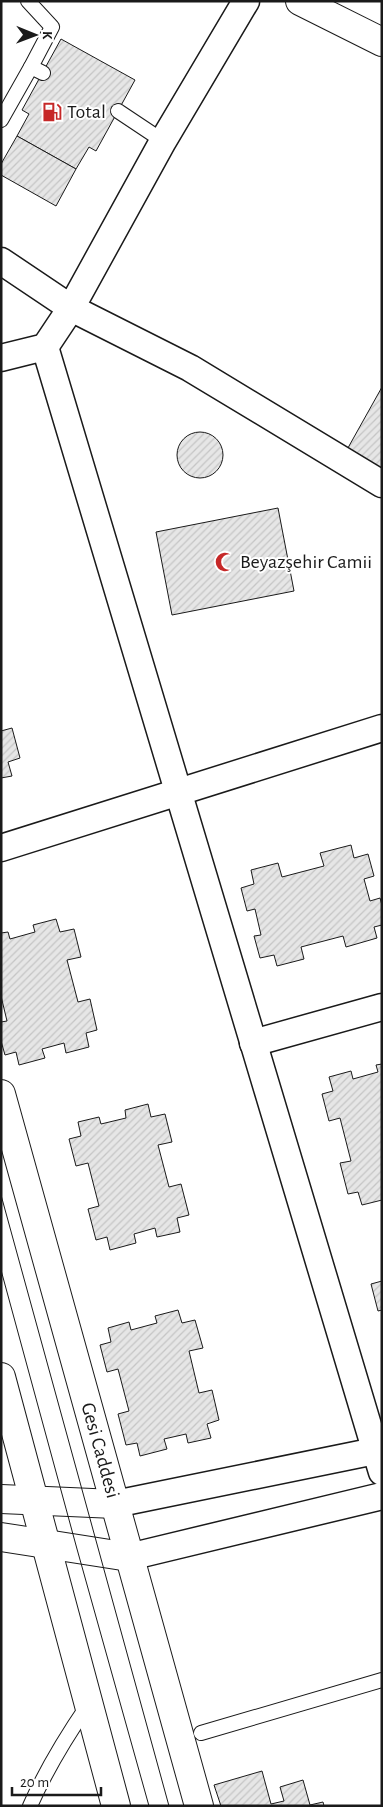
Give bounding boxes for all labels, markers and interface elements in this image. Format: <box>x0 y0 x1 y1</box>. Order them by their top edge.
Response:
north arrow <box>10 10 60 60</box>
text: K <box>40 31 54 40</box>
fuel station icon: Total <box>41 101 63 123</box>
place label: Total <box>67 102 106 122</box>
mosque icon: Beyazşehir Camii <box>214 551 236 573</box>
place label: Beyazşehir Camii <box>240 552 372 572</box>
street label: Gesi Caddesi <box>77 1400 123 1500</box>
scale bar <box>12 1764 101 1796</box>
text: 20 m <box>20 1775 49 1790</box>

